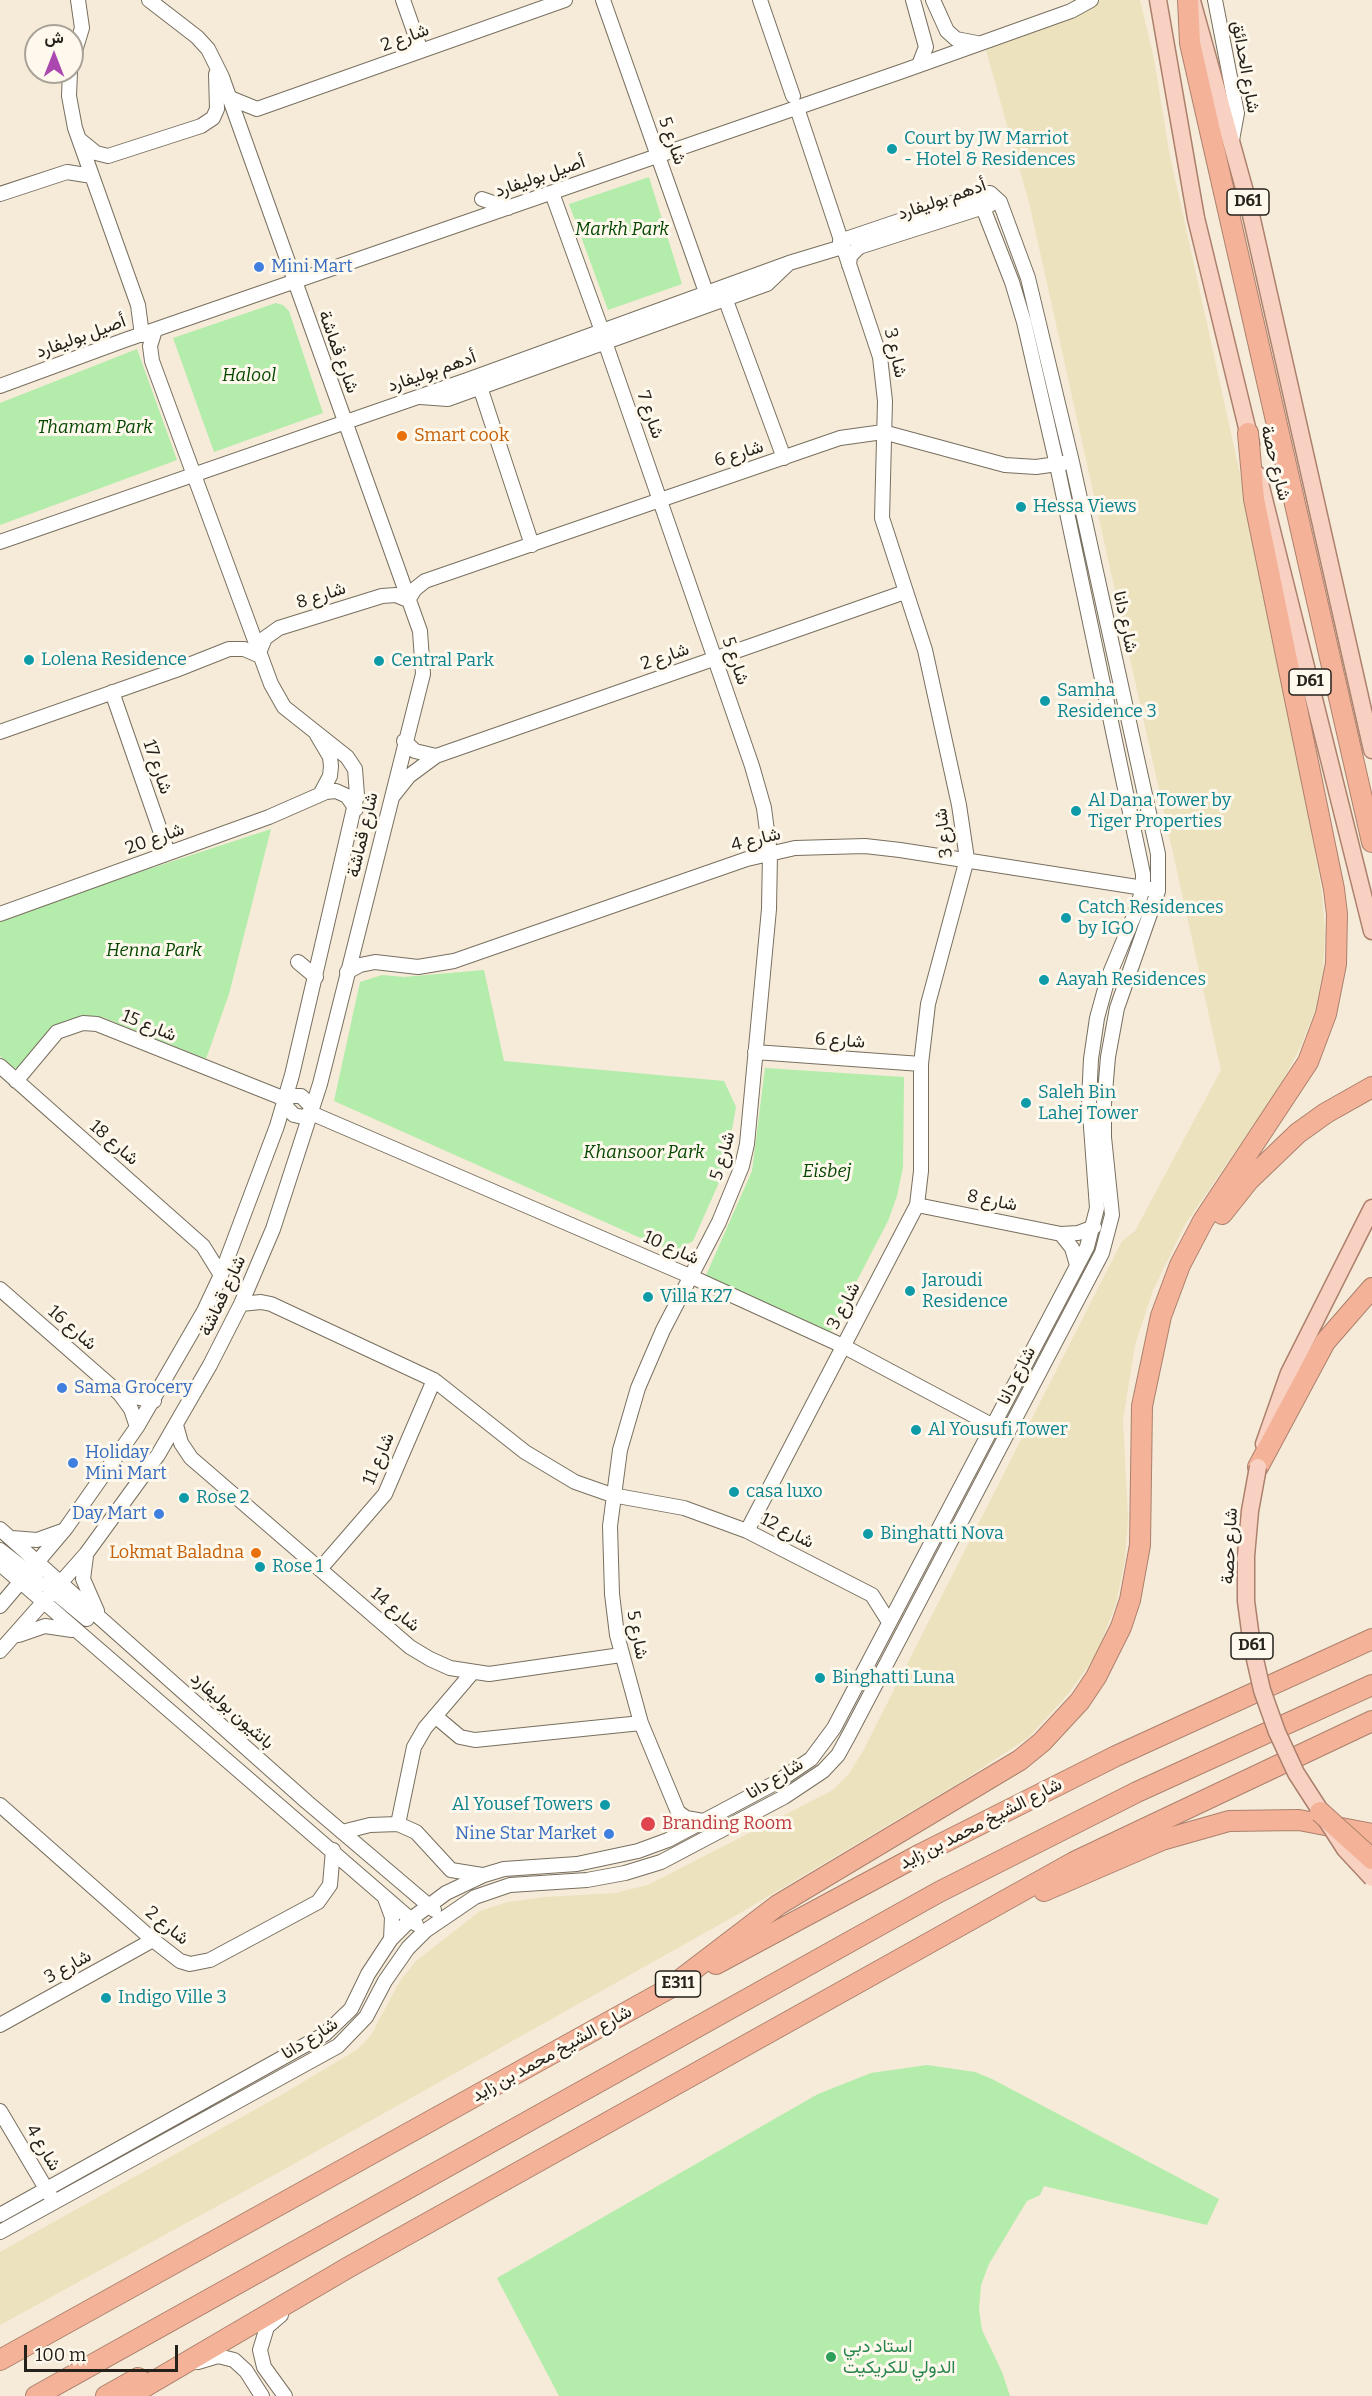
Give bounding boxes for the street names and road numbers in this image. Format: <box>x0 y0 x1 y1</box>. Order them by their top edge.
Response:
street label: شارع 2 <box>378 19 432 57</box>
street label: شارع الحدائق <box>1226 19 1264 115</box>
street label: شارع 5 <box>653 114 691 168</box>
street label: أصيل بوليفارد <box>492 151 588 203</box>
street label: أدهم بوليفارد <box>895 175 989 225</box>
road number: D61 <box>1227 189 1269 215</box>
street label: شارع قماشة <box>313 308 363 396</box>
street label: أصيل بوليفارد <box>33 311 129 363</box>
street label: شارع 3 <box>879 326 911 380</box>
street label: أدهم بوليفارد <box>385 347 479 397</box>
street label: شارع 7 <box>632 388 668 442</box>
street label: شارع حصة <box>1255 423 1295 503</box>
street label: شارع 6 <box>712 436 766 472</box>
street label: شارع 8 <box>294 578 348 614</box>
street label: شارع دانا <box>1108 589 1142 655</box>
street label: شارع 5 <box>717 634 753 688</box>
street label: شارع 2 <box>638 639 692 675</box>
road number: D61 <box>1289 669 1331 695</box>
street label: شارع 17 <box>138 737 176 797</box>
street label: شارع قماشة <box>343 790 383 880</box>
street label: شارع 3 <box>930 807 958 859</box>
street label: شارع 20 <box>123 818 187 860</box>
street label: شارع 4 <box>729 823 783 857</box>
street label: شارع 15 <box>119 1005 179 1047</box>
street label: شارع 6 <box>814 1028 866 1054</box>
street label: شارع 18 <box>85 1116 143 1170</box>
street label: شارع 5 <box>706 1129 740 1183</box>
street label: شارع 8 <box>965 1186 1019 1216</box>
street label: شارع 10 <box>640 1226 702 1270</box>
street label: شارع قماشة <box>195 1252 251 1340</box>
street label: شارع 3 <box>823 1279 865 1333</box>
street label: شارع 16 <box>43 1301 101 1355</box>
street label: شارع دانا <box>993 1343 1041 1409</box>
street label: شارع 11 <box>358 1430 400 1488</box>
street label: شارع حصة <box>1217 1507 1243 1585</box>
street label: شارع 12 <box>757 1508 817 1554</box>
street label: شارع 14 <box>366 1583 424 1637</box>
street label: شارع 5 <box>622 1609 652 1661</box>
road number: D61 <box>1231 1633 1273 1659</box>
street label: بانثيون بوليفارد <box>186 1668 278 1754</box>
street label: شارع دانا <box>743 1754 807 1804</box>
street label: شارع الشيخ محمد بن زايد <box>896 1774 1066 1874</box>
street label: شارع 2 <box>141 1902 193 1950</box>
street label: شارع 3 <box>41 1945 95 1989</box>
road number: E311 <box>656 1971 700 1997</box>
street label: شارع الشيخ محمد بن زايد <box>468 2001 636 2107</box>
street label: شارع دانا <box>278 2013 342 2065</box>
street label: شارع 4 <box>21 2121 65 2175</box>

